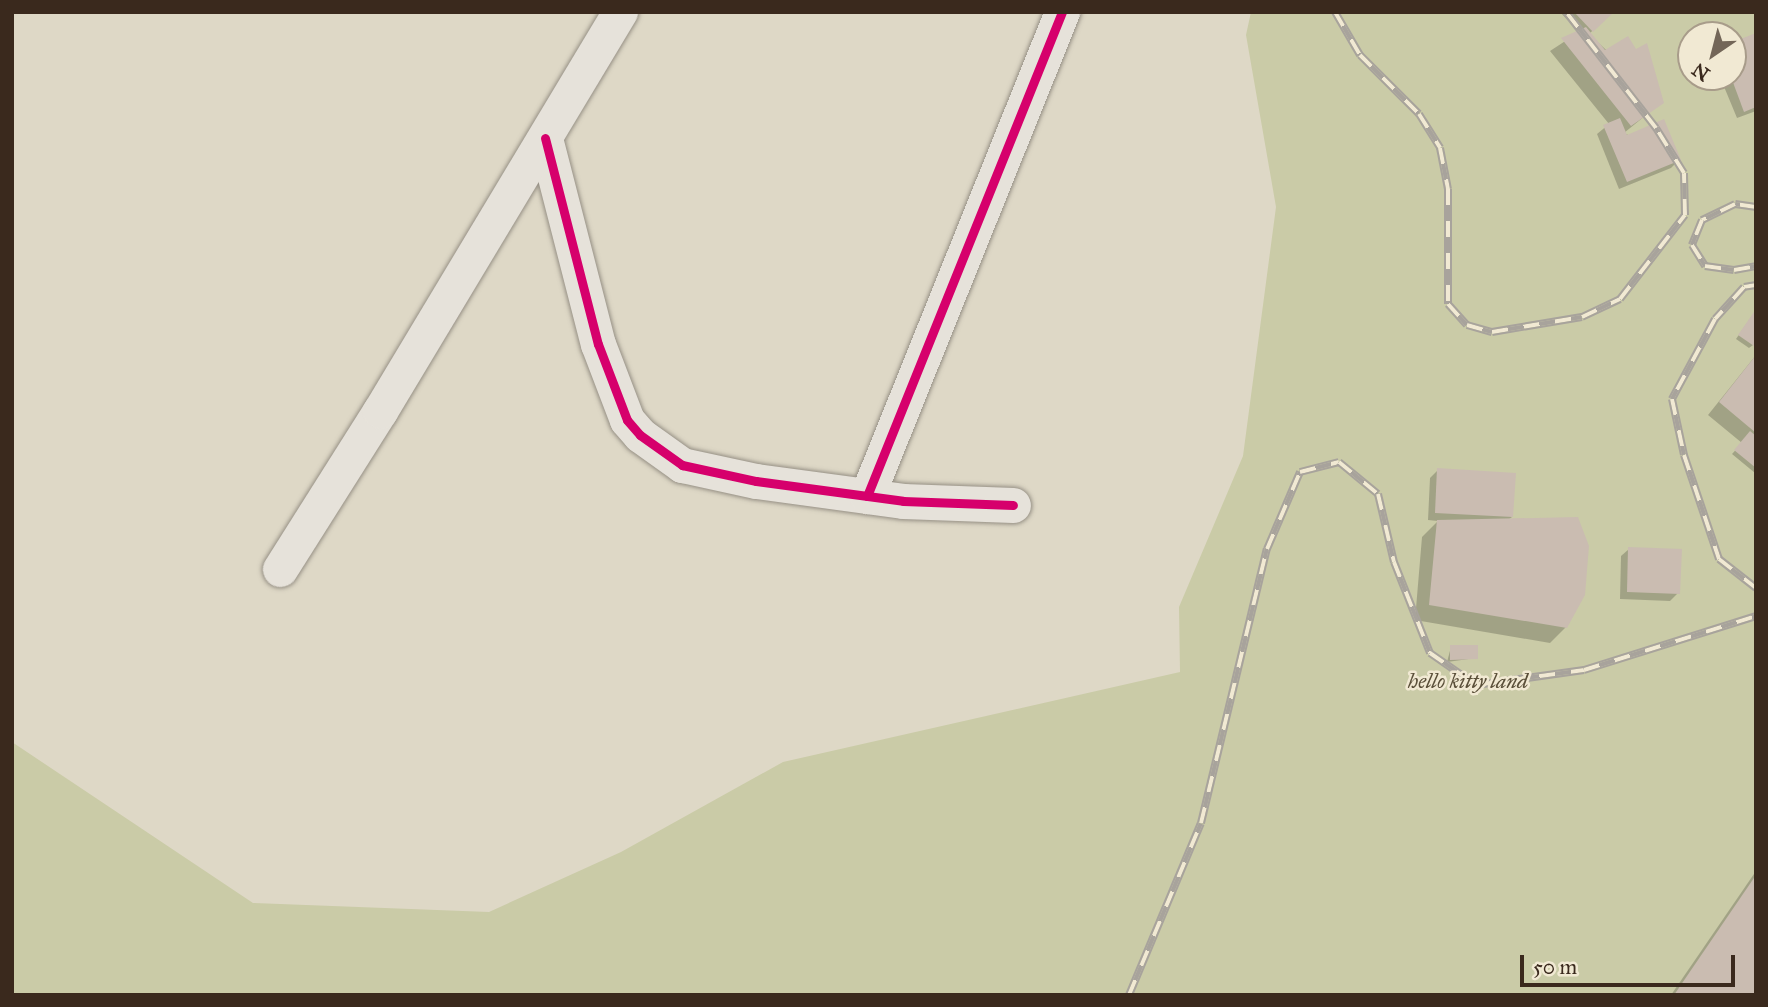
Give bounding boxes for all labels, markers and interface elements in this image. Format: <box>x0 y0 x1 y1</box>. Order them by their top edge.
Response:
north arrow <box>1677 21 1747 91</box>
text: N <box>1688 58 1714 86</box>
park label: hello kitty land <box>1408 668 1528 694</box>
scale bar <box>1523 940 1738 984</box>
text: 50 m <box>1533 954 1577 980</box>

